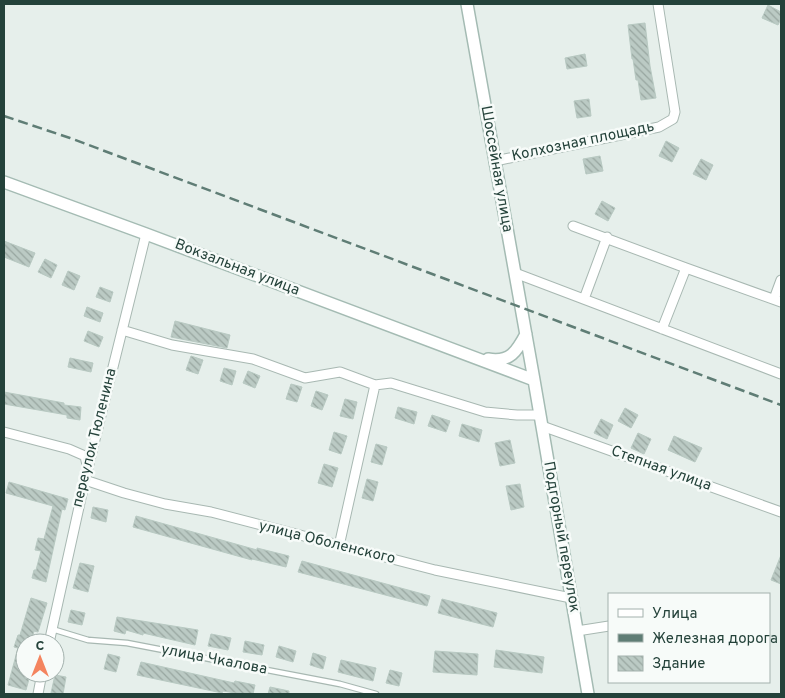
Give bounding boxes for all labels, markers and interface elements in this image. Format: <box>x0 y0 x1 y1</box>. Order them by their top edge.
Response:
street label: Шоссейная улица <box>475 104 517 234</box>
street label: Колхозная площадь <box>510 118 656 166</box>
street label: Вокзальная улица <box>172 235 302 301</box>
street label: переулок Тюленина <box>69 367 121 509</box>
street label: Степная улица <box>608 442 714 496</box>
street label: Подгорный переулок <box>538 460 584 614</box>
street label: улица Оболенского <box>257 517 397 569</box>
legend <box>608 593 770 683</box>
text: Улица <box>652 605 697 624</box>
text: Железная дорога <box>652 630 778 649</box>
north arrow <box>15 633 65 683</box>
text: С <box>36 638 45 655</box>
street label: улица Чкалова <box>159 640 269 680</box>
text: Здание <box>652 655 705 674</box>

